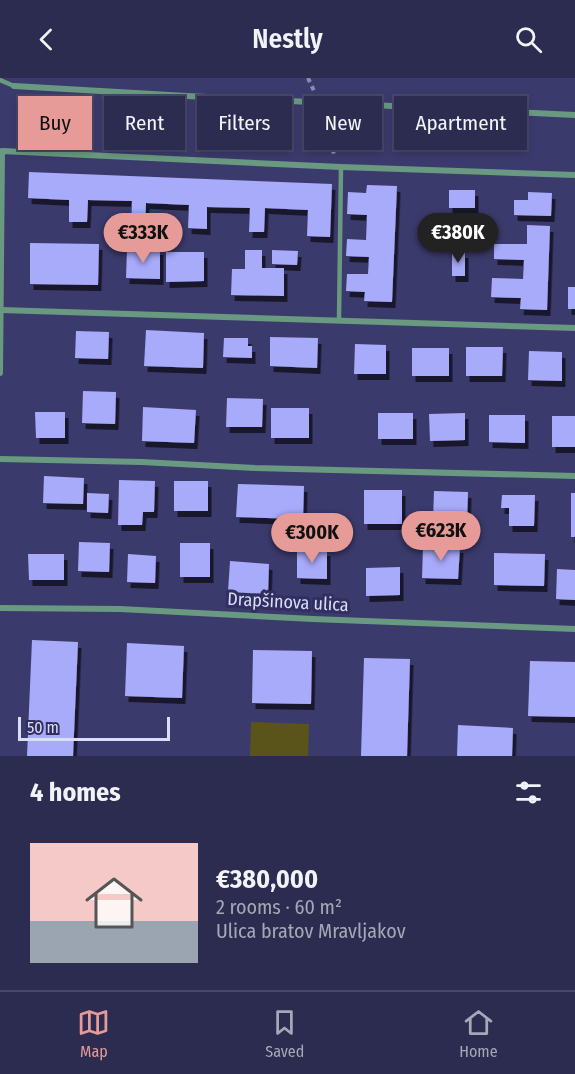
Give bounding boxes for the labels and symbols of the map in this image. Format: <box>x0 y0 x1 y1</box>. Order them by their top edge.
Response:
pin: €333K <box>101 213 185 264</box>
pin: €380K <box>416 213 500 264</box>
pin: €623K <box>399 511 483 562</box>
pin: €300K <box>270 513 354 564</box>
street label: Drapšinova ulica <box>227 588 349 616</box>
scale bar <box>18 714 170 742</box>

